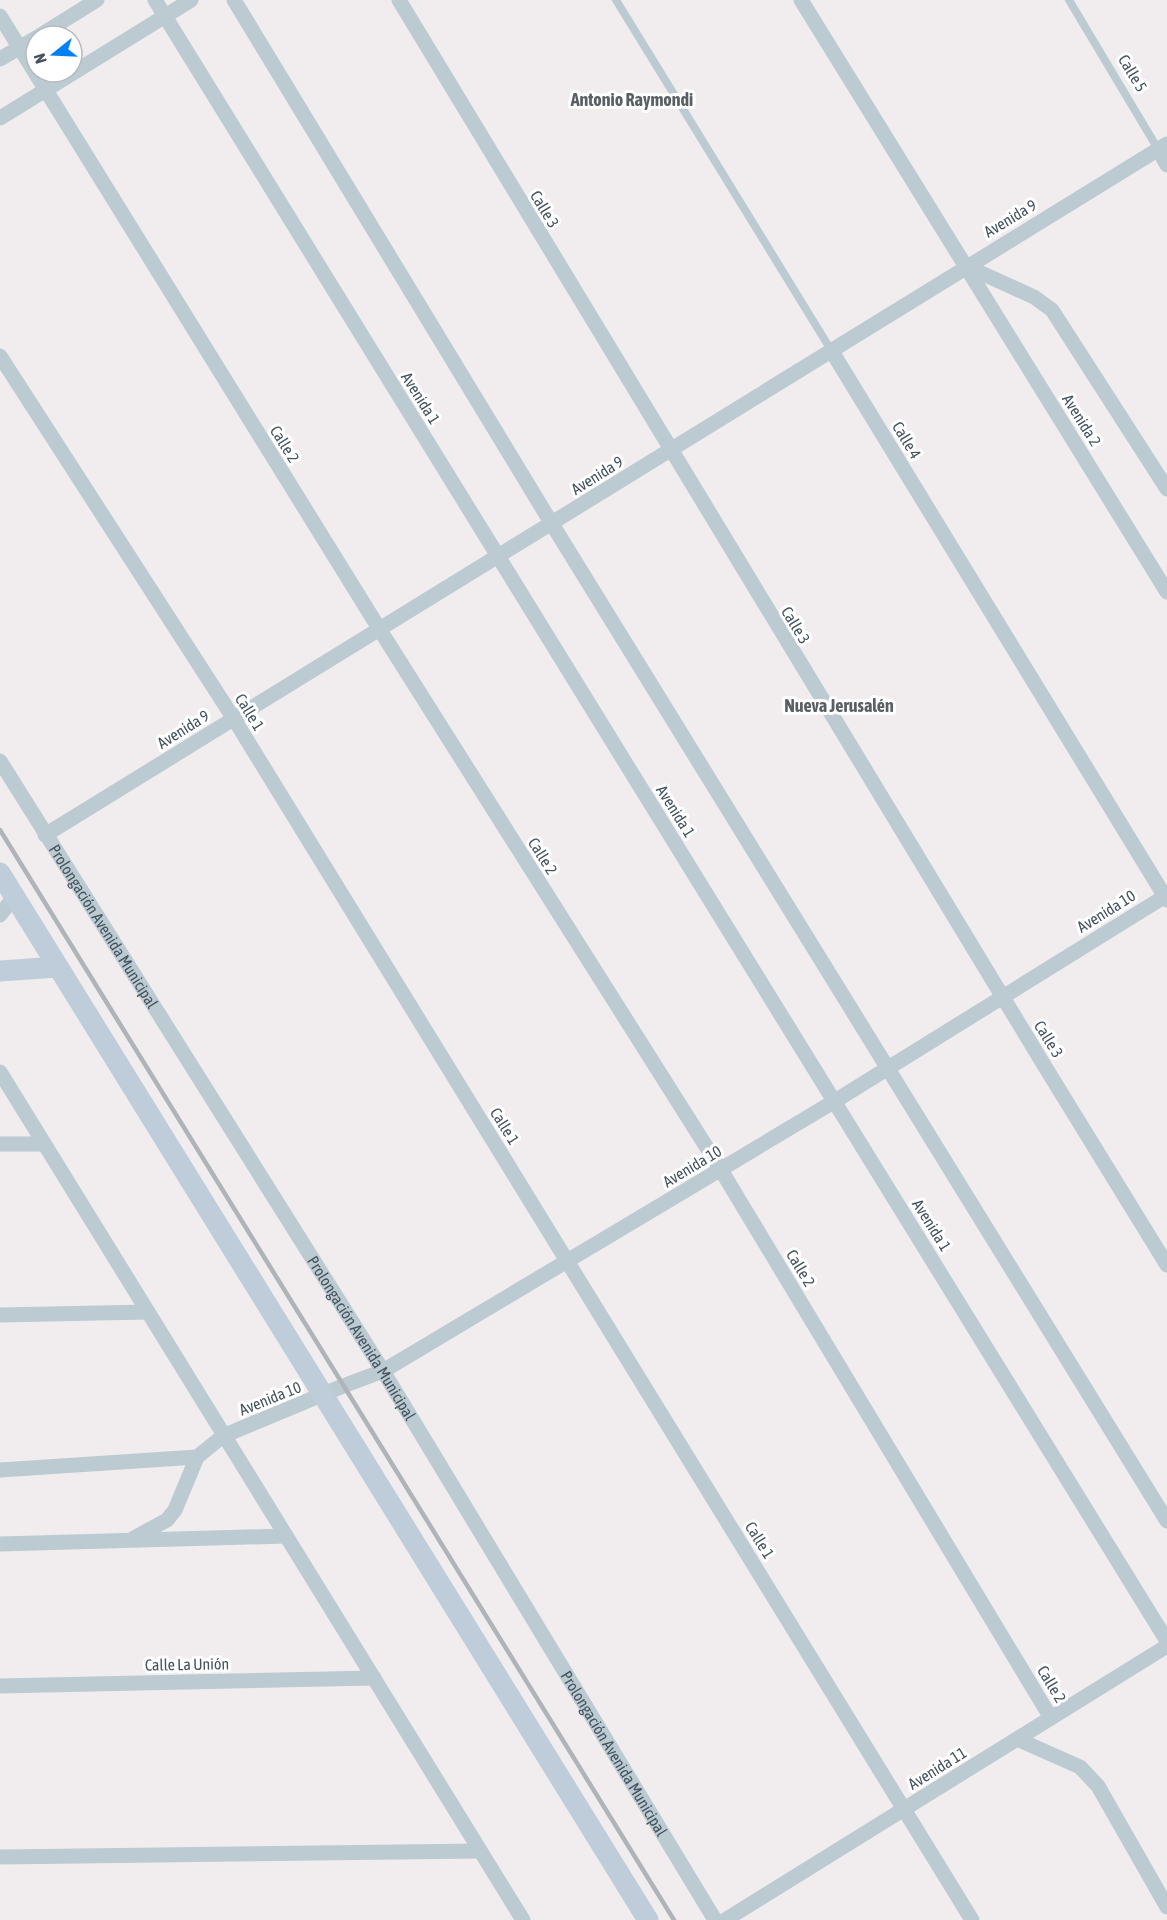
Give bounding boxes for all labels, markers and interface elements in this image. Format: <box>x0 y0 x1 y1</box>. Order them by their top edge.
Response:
north arrow <box>24 24 84 84</box>
text: N <box>30 51 50 66</box>
street label: Calle 5 <box>1115 51 1151 95</box>
district label: Antonio Raymondi <box>570 89 693 110</box>
street label: Calle 3 <box>527 187 563 231</box>
street label: Avenida 9 <box>981 195 1039 241</box>
street label: Avenida 1 <box>398 369 444 427</box>
street label: Avenida 2 <box>1059 391 1105 449</box>
street label: Calle 4 <box>889 418 925 462</box>
street label: Calle 2 <box>267 422 303 466</box>
street label: Avenida 9 <box>568 452 626 498</box>
street label: Calle 3 <box>778 603 814 647</box>
street label: Calle 1 <box>232 690 268 734</box>
district label: Nueva Jerusalén <box>784 695 894 716</box>
street label: Avenida 9 <box>154 706 212 752</box>
street label: Avenida 1 <box>653 782 699 840</box>
street label: Calle 2 <box>525 834 561 878</box>
street label: Prolongación Avenida Municipal <box>46 841 162 1012</box>
street label: Avenida 10 <box>1074 886 1138 936</box>
street label: Calle 3 <box>1031 1017 1067 1061</box>
street label: Calle 1 <box>487 1104 523 1148</box>
street label: Avenida 10 <box>659 1141 725 1191</box>
street label: Avenida 1 <box>909 1196 955 1254</box>
street label: Calle 2 <box>783 1246 819 1290</box>
street label: Prolongación Avenida Municipal <box>304 1253 420 1424</box>
street label: Avenida 10 <box>236 1377 304 1419</box>
street label: Calle 1 <box>742 1518 778 1562</box>
street label: Calle La Unión <box>145 1654 229 1674</box>
street label: Calle 2 <box>1034 1662 1070 1706</box>
street label: Prolongación Avenida Municipal <box>557 1667 671 1840</box>
street label: Avenida 11 <box>905 1743 969 1793</box>

